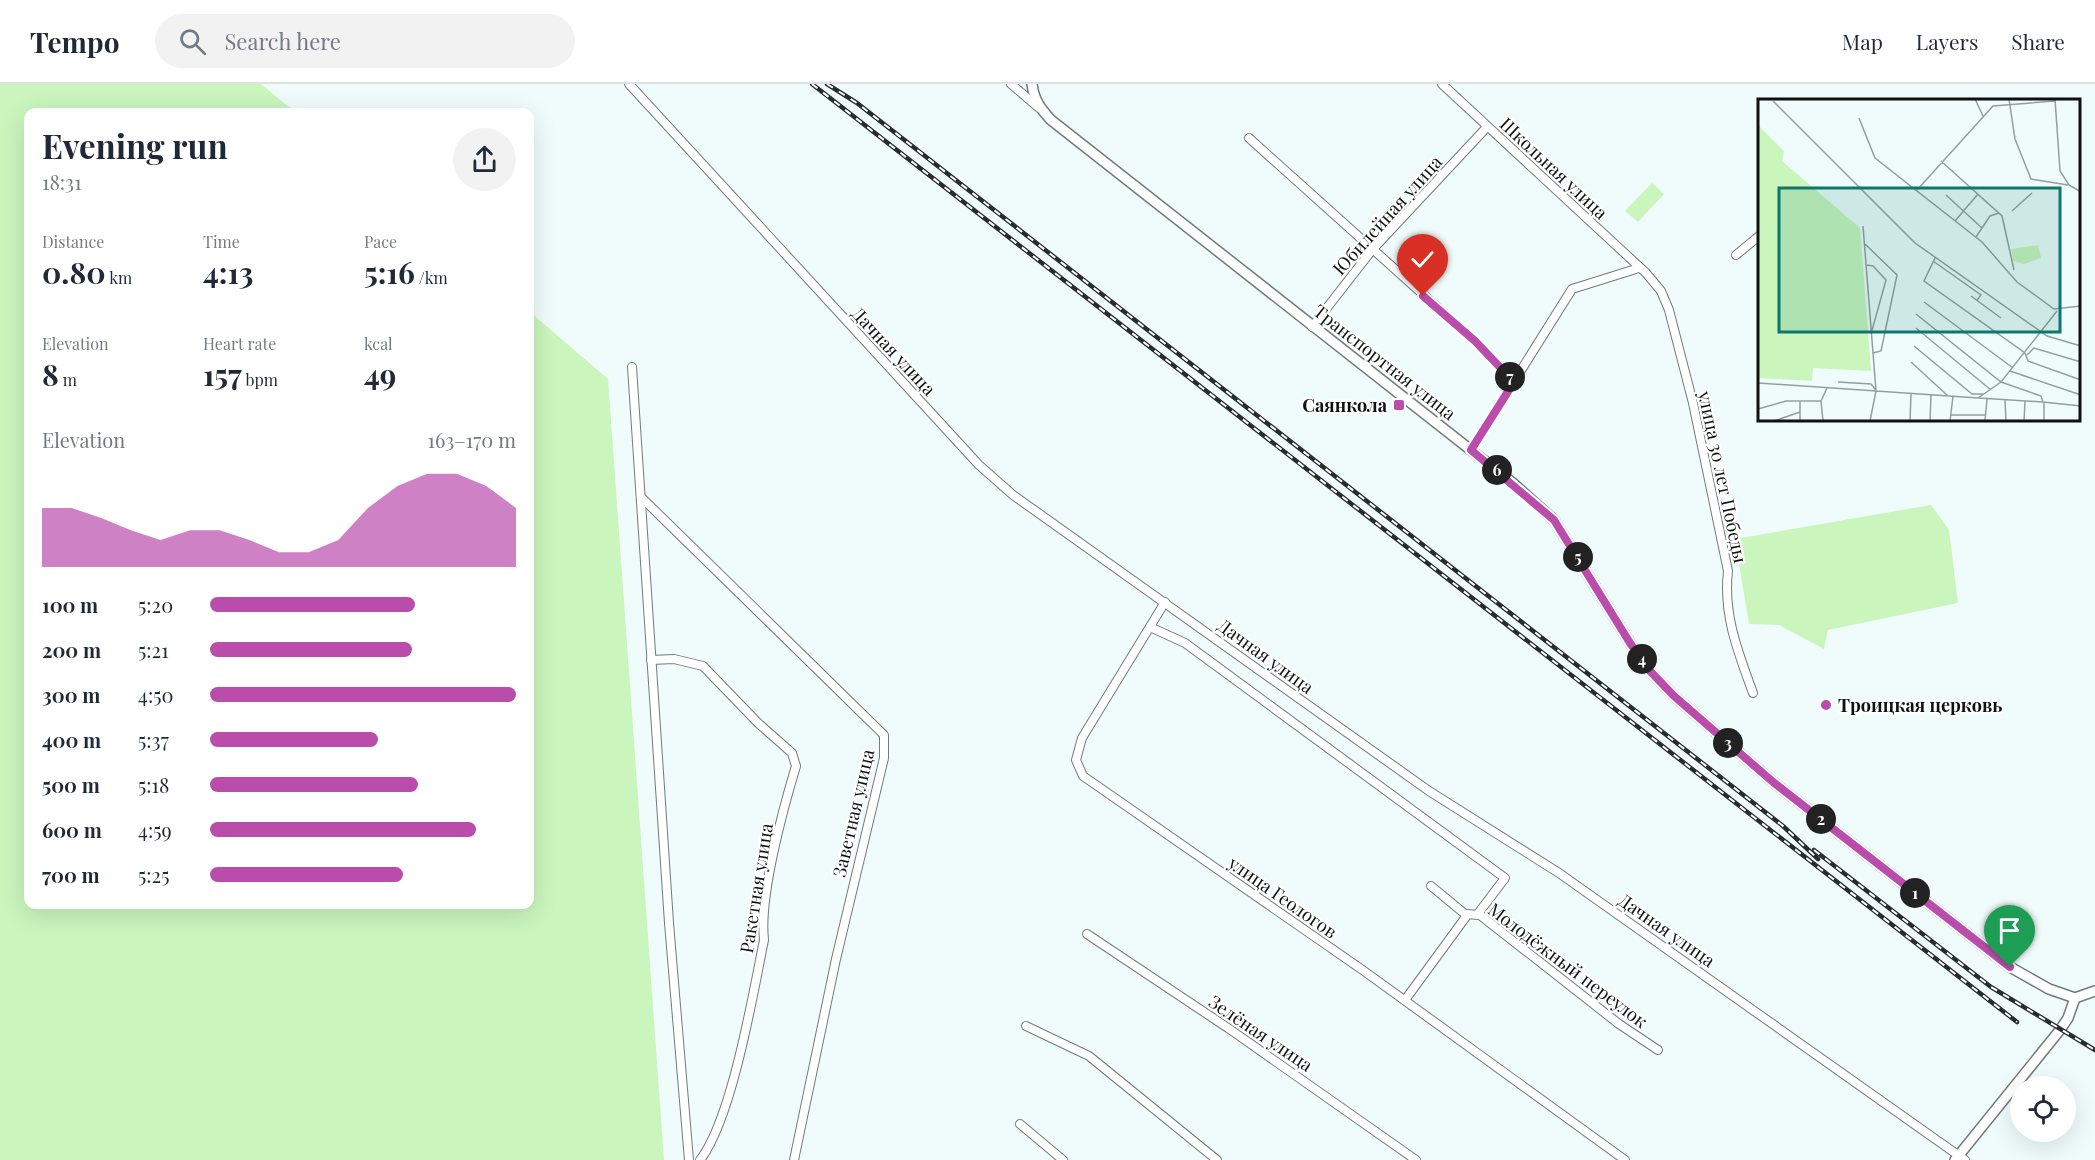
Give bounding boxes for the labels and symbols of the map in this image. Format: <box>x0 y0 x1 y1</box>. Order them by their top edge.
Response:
inset map <box>1758 99 2080 422</box>
street label: Школьная улица <box>1495 112 1613 224</box>
street label: Юбилейная улица <box>1327 150 1447 280</box>
pin <box>1397 234 1448 296</box>
street label: Транспортная улица <box>1309 299 1461 425</box>
street label: Дачная улица <box>847 302 941 400</box>
pin: 7 <box>1495 362 1525 392</box>
street label: улица 30 лет Победы <box>1693 388 1753 565</box>
place label: Саянкола <box>1302 393 1388 417</box>
marker: Саянкола <box>1392 398 1406 412</box>
pin: 6 <box>1482 455 1512 485</box>
pin: 5 <box>1563 542 1593 572</box>
street label: Дачная улица <box>1213 613 1319 699</box>
pin: 4 <box>1627 644 1657 674</box>
place label: Троицкая церковь <box>1838 693 2002 717</box>
marker: Троицкая церковь <box>1819 698 1833 712</box>
pin: 3 <box>1713 728 1743 758</box>
street label: Заветная улица <box>827 747 879 879</box>
pin: 2 <box>1806 804 1836 834</box>
street label: Ракетная улица <box>734 821 778 955</box>
street label: улица Геологов <box>1223 850 1342 944</box>
pin: 1 <box>1900 878 1930 908</box>
street label: Дачная улица <box>1614 888 1720 972</box>
street label: Молодёжный переулок <box>1483 897 1653 1033</box>
pin <box>1984 905 2035 967</box>
street label: Зелёная улица <box>1204 989 1318 1077</box>

